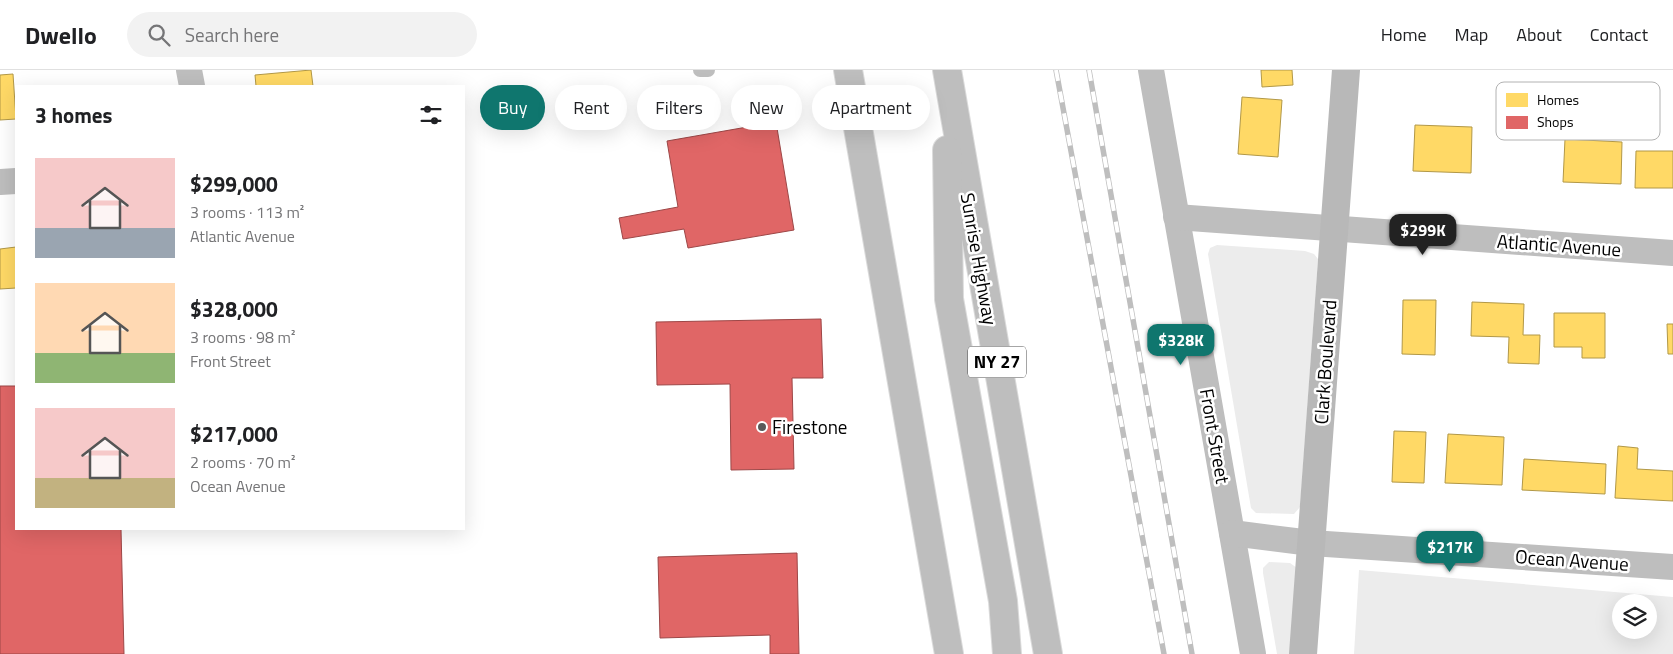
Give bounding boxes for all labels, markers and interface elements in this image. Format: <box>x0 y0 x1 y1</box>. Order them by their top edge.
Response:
search box <box>127 12 477 57</box>
text: Dwello <box>25 17 97 53</box>
text: Search here <box>185 20 279 49</box>
icon: search <box>145 21 173 49</box>
text: Home <box>1381 21 1427 48</box>
text: Map <box>1455 21 1488 48</box>
text: About <box>1516 21 1562 48</box>
text: Contact <box>1590 21 1648 48</box>
legend <box>1496 82 1660 140</box>
chip: Buy <box>480 85 545 130</box>
chip: Rent <box>555 85 627 130</box>
chip: Filters <box>637 85 721 130</box>
chip: New <box>731 85 802 130</box>
chip: Apartment <box>812 85 930 130</box>
text: Homes <box>1537 89 1579 110</box>
text: 3 homes <box>35 99 112 131</box>
icon: filters <box>417 101 445 129</box>
text: Shops <box>1537 111 1573 132</box>
text: $299,000 <box>190 168 278 200</box>
icon: home <box>75 178 135 238</box>
street label: Sunrise Highway <box>954 191 1005 327</box>
text: 3 rooms · 113 m² <box>190 200 304 224</box>
pin: $299K <box>1388 214 1458 256</box>
text: $299K <box>1400 218 1446 242</box>
text: Atlantic Avenue <box>190 224 295 248</box>
street label: Atlantic Avenue <box>1496 226 1622 263</box>
text: $328,000 <box>190 293 278 325</box>
street label: Clark Boulevard <box>1306 299 1343 425</box>
icon: home <box>75 303 135 363</box>
pin: $328K <box>1146 324 1216 366</box>
text: 3 rooms · 98 m² <box>190 325 295 349</box>
text: $328K <box>1158 328 1204 352</box>
road number: NY 27 <box>968 346 1026 378</box>
text: Front Street <box>190 349 271 373</box>
street label: Front Street <box>1193 386 1238 486</box>
place label: Firestone <box>772 412 847 441</box>
text: $217,000 <box>190 418 278 450</box>
marker: Firestone <box>756 421 768 433</box>
icon: home <box>75 428 135 488</box>
text: 2 rooms · 70 m² <box>190 450 295 474</box>
text: Ocean Avenue <box>190 474 286 498</box>
pin: $217K <box>1415 530 1485 573</box>
text: $217K <box>1427 535 1473 559</box>
street label: Ocean Avenue <box>1514 541 1630 578</box>
map controls <box>1612 594 1657 639</box>
button: layers <box>1612 594 1657 639</box>

